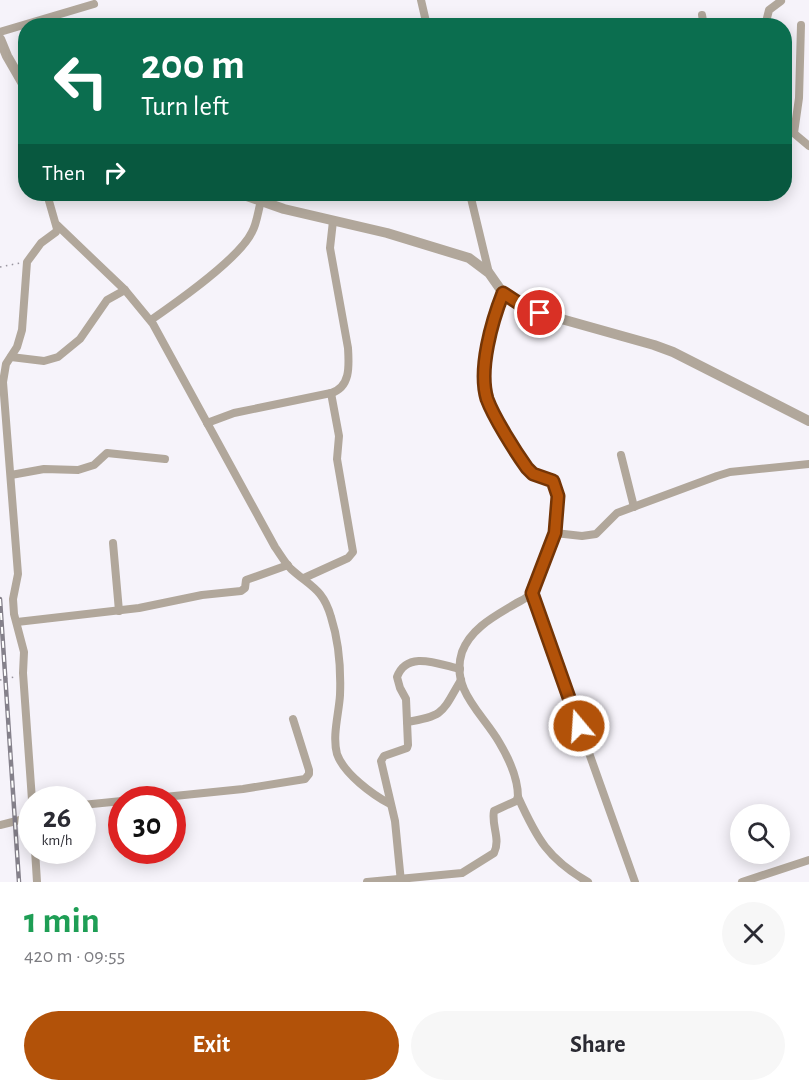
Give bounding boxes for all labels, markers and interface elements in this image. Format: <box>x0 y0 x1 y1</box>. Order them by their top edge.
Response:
icon: left <box>42 42 120 120</box>
text: 200 m <box>141 44 245 86</box>
text: Turn left <box>141 93 229 120</box>
icon: right <box>98 156 131 189</box>
text: Then <box>42 162 86 184</box>
pin <box>514 287 565 338</box>
icon: arrive <box>523 296 556 329</box>
position arrow <box>547 694 611 758</box>
speed limit sign: 30 <box>108 786 186 864</box>
text: 26 <box>43 803 71 833</box>
map controls <box>730 804 790 864</box>
button: search <box>730 804 790 864</box>
text: km/h <box>42 833 72 848</box>
button: close <box>722 902 785 965</box>
text: 1 min <box>24 903 100 939</box>
text: 420 m · 09:55 <box>24 946 125 966</box>
button: Exit <box>24 1011 399 1080</box>
button: Share <box>411 1011 785 1080</box>

